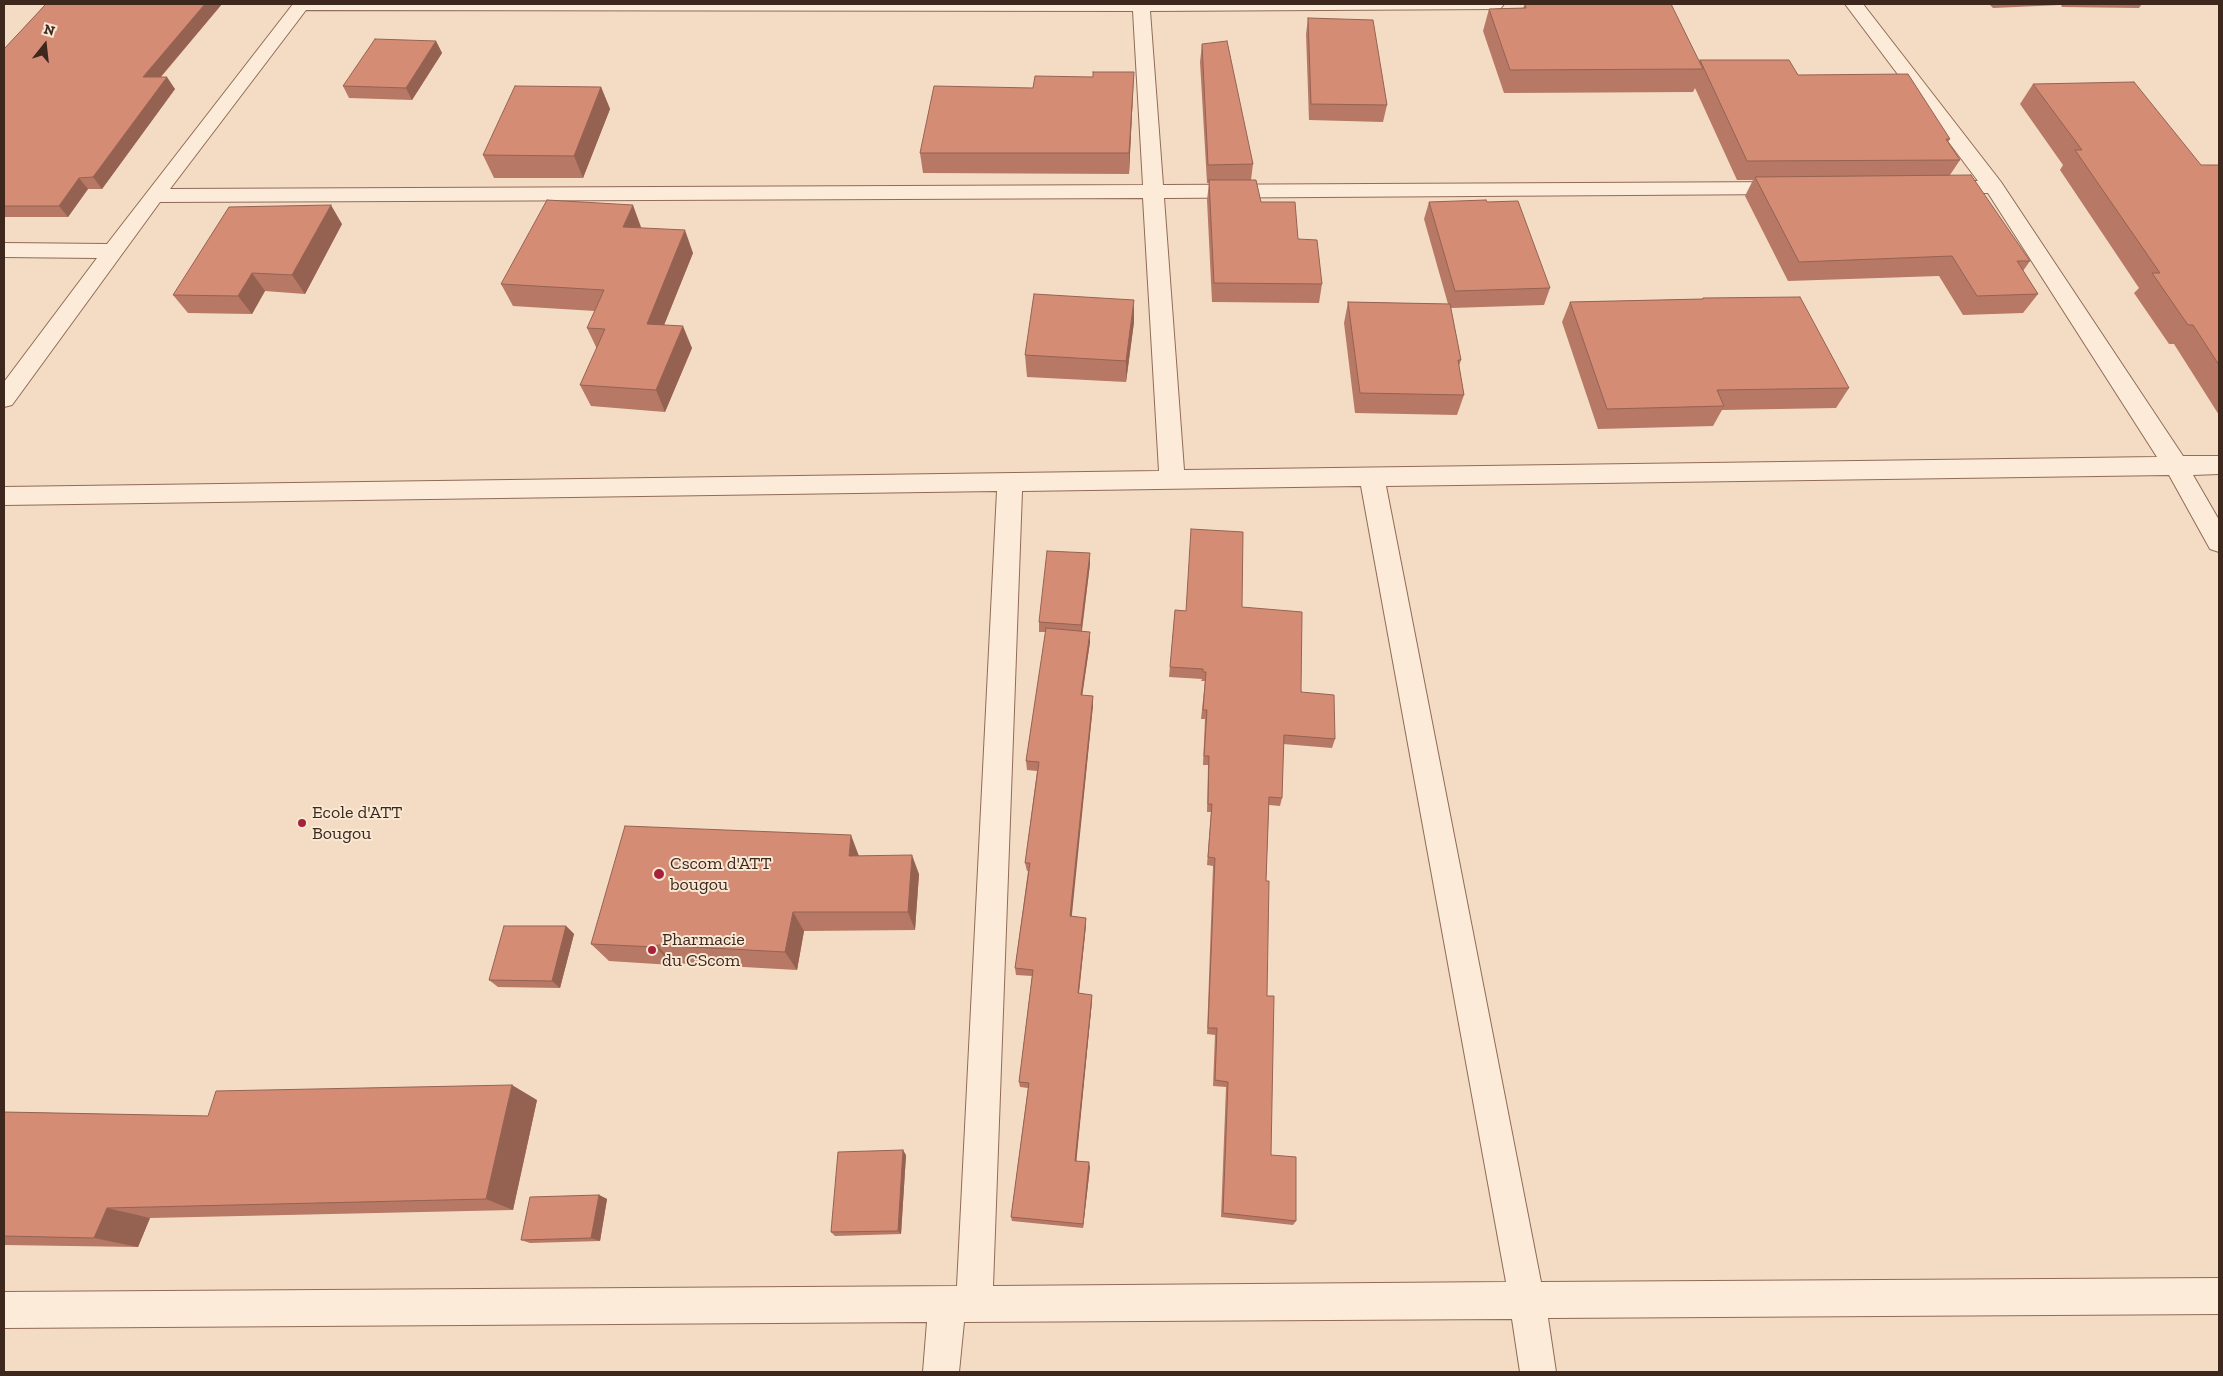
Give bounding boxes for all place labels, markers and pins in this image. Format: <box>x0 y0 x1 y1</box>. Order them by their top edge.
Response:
place label: Ecole d'ATT Bougou <box>312 802 402 844</box>
marker: Ecole d'ATT Bougou <box>296 817 308 829</box>
place label: Cscom d'ATT bougou <box>670 853 772 896</box>
marker: Cscom d'ATT bougou <box>652 867 666 881</box>
place label: Pharmacie du CScom <box>662 929 745 972</box>
marker: Pharmacie du CScom <box>646 944 658 956</box>

